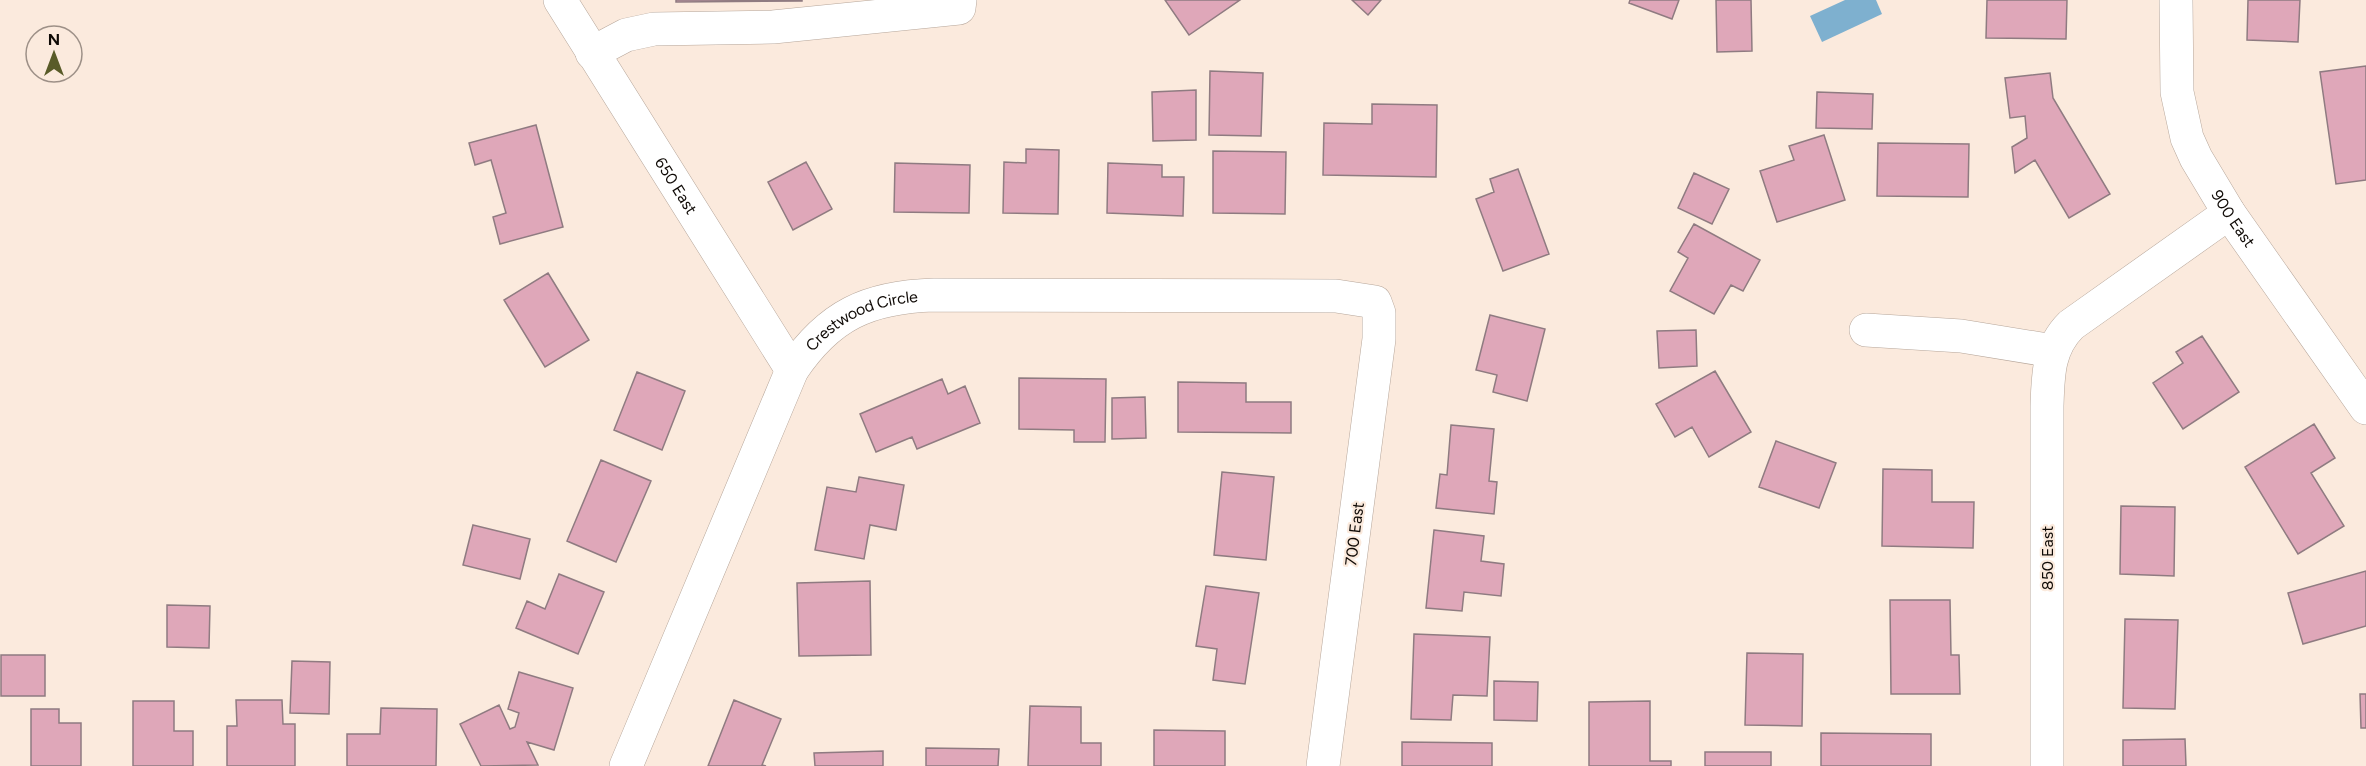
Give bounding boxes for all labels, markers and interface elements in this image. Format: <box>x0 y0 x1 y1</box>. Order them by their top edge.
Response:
north arrow <box>24 24 84 84</box>
text: N <box>48 30 60 49</box>
street label: 650 East <box>651 154 701 218</box>
street label: 900 East <box>2207 186 2259 251</box>
street label: Crestwood Circle <box>802 287 919 355</box>
street label: 700 East <box>1341 501 1368 567</box>
street label: 850 East <box>2038 526 2057 590</box>

